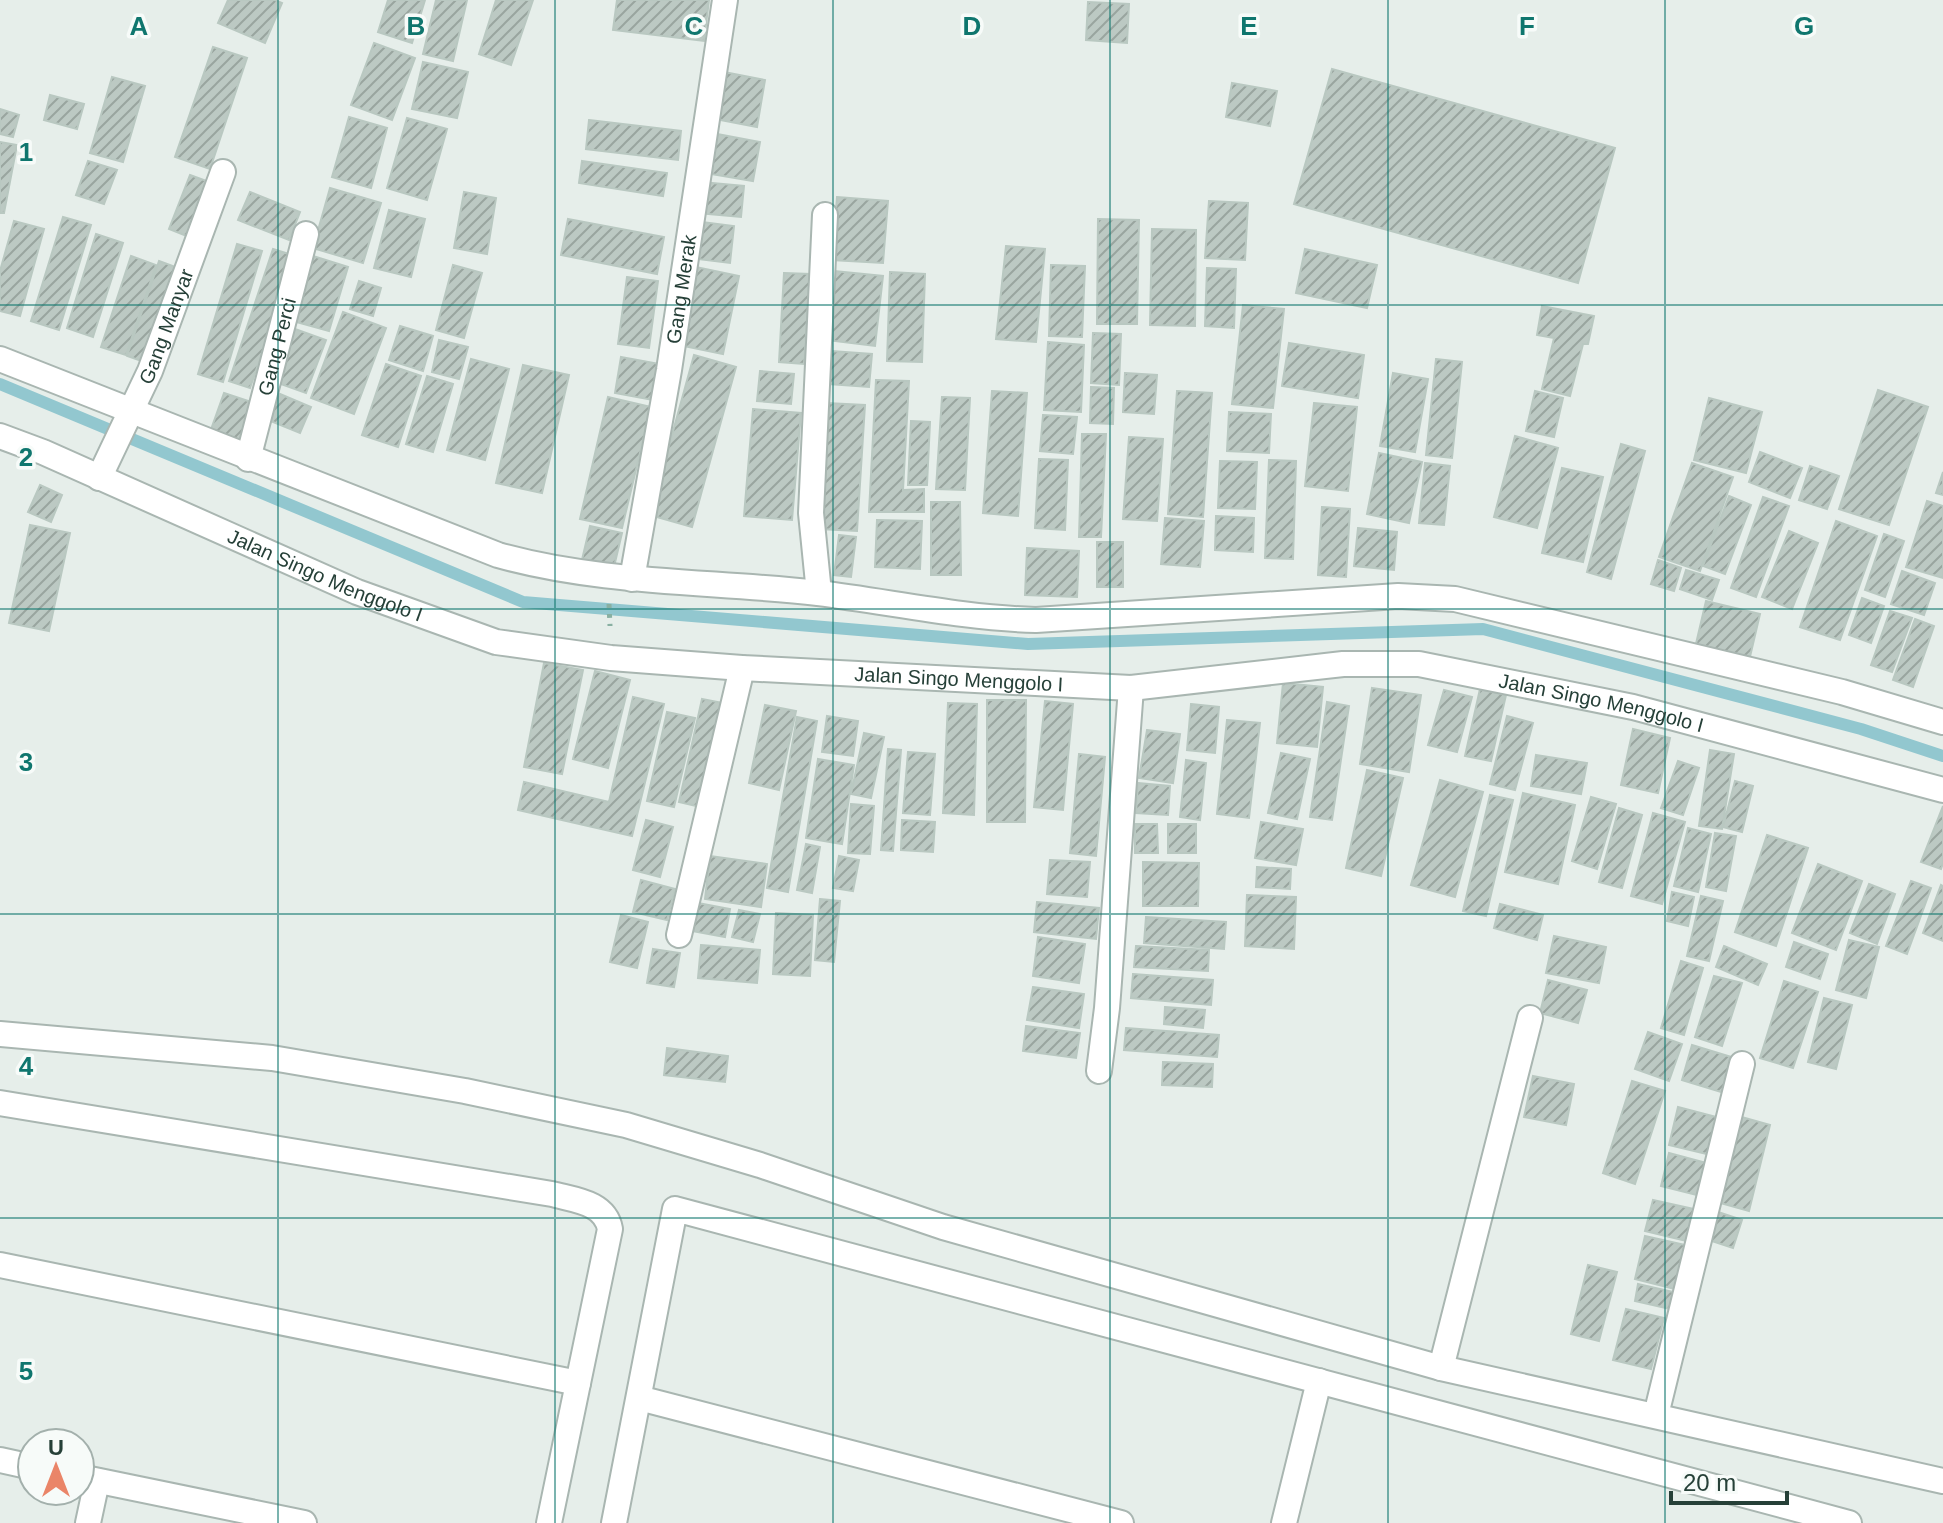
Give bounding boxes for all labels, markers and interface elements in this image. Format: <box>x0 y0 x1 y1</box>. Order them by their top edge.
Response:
text: A <box>130 11 149 41</box>
text: B <box>407 11 425 41</box>
text: C <box>685 11 704 41</box>
text: D <box>963 11 981 41</box>
text: E <box>1240 11 1258 41</box>
text: F <box>1519 11 1535 41</box>
text: G <box>1794 11 1814 41</box>
text: 1 <box>19 137 33 167</box>
street label: Gang Merak <box>662 232 700 345</box>
street label: Gang Manyar <box>134 265 198 388</box>
street label: Gang Perci <box>254 295 300 398</box>
text: 2 <box>19 442 33 472</box>
street label: Jalan Singo Menggolo I <box>224 525 426 626</box>
street label: Jalan Singo Menggolo I <box>854 663 1064 696</box>
street label: Jalan Singo Menggolo I <box>1497 669 1706 736</box>
text: 3 <box>19 747 33 777</box>
text: 4 <box>19 1051 34 1081</box>
text: 5 <box>19 1356 33 1386</box>
north arrow <box>16 1427 96 1507</box>
text: U <box>48 1435 64 1460</box>
scale bar <box>1671 1455 1787 1505</box>
text: 20 m <box>1683 1469 1736 1496</box>

